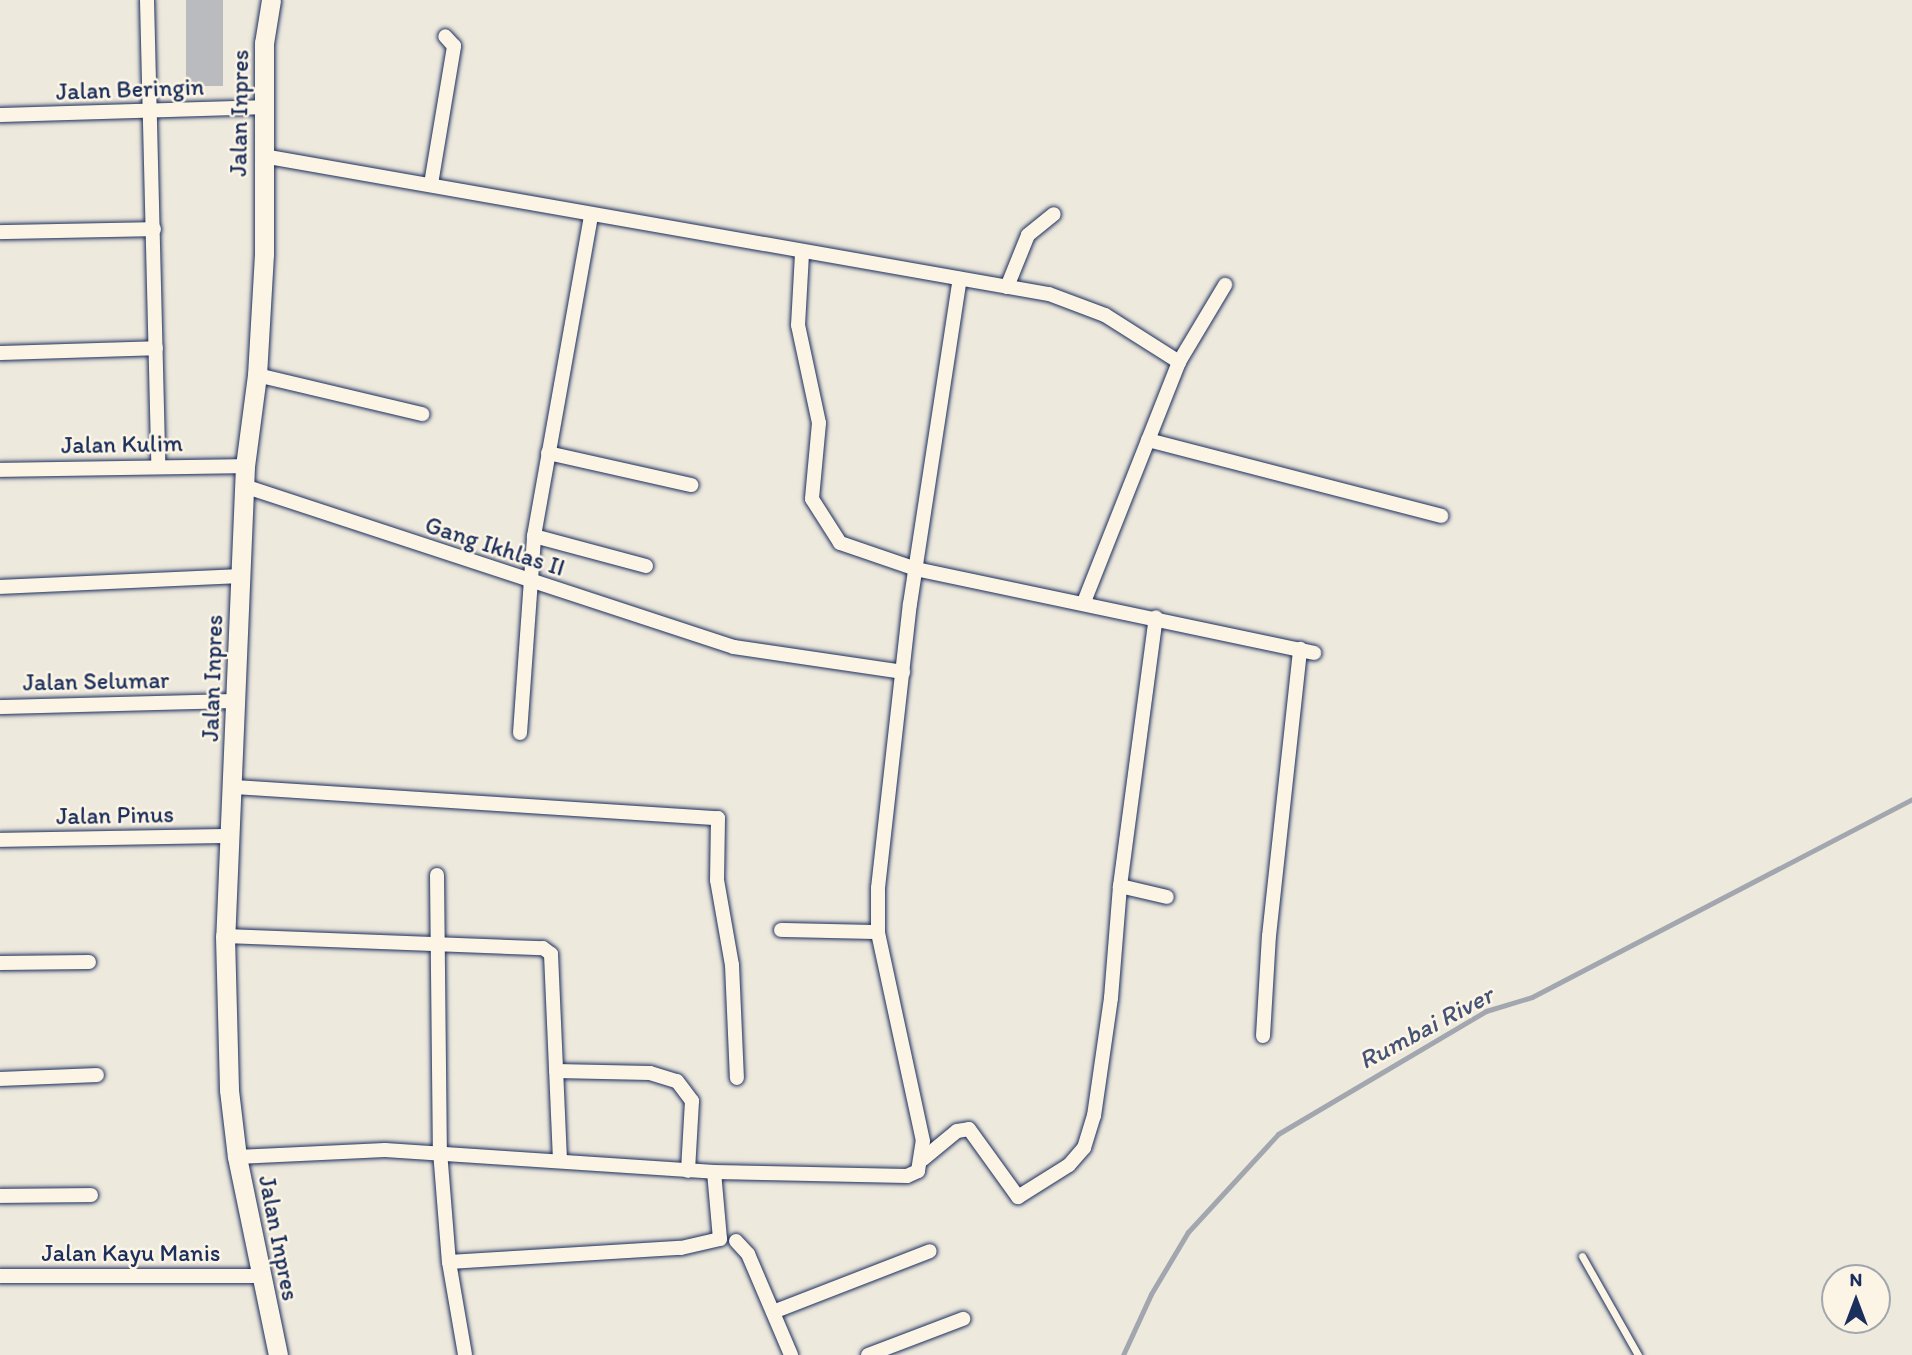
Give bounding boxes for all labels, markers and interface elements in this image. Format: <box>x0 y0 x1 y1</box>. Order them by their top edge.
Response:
street label: Jalan Inpres <box>223 50 255 176</box>
street label: Jalan Beringin <box>56 72 204 106</box>
street label: Jalan Kulim <box>61 429 183 459</box>
street label: Gang Ikhlas II <box>422 510 568 582</box>
street label: Jalan Inpres <box>195 614 229 742</box>
street label: Jalan Selumar <box>22 665 170 697</box>
street label: Jalan Pinus <box>56 800 174 830</box>
water label: Rumbai River <box>1354 980 1498 1076</box>
street label: Jalan Inpres <box>253 1173 305 1303</box>
street label: Jalan Kayu Manis <box>41 1239 221 1267</box>
north arrow <box>1821 1264 1891 1334</box>
text: N <box>1850 1268 1862 1291</box>

